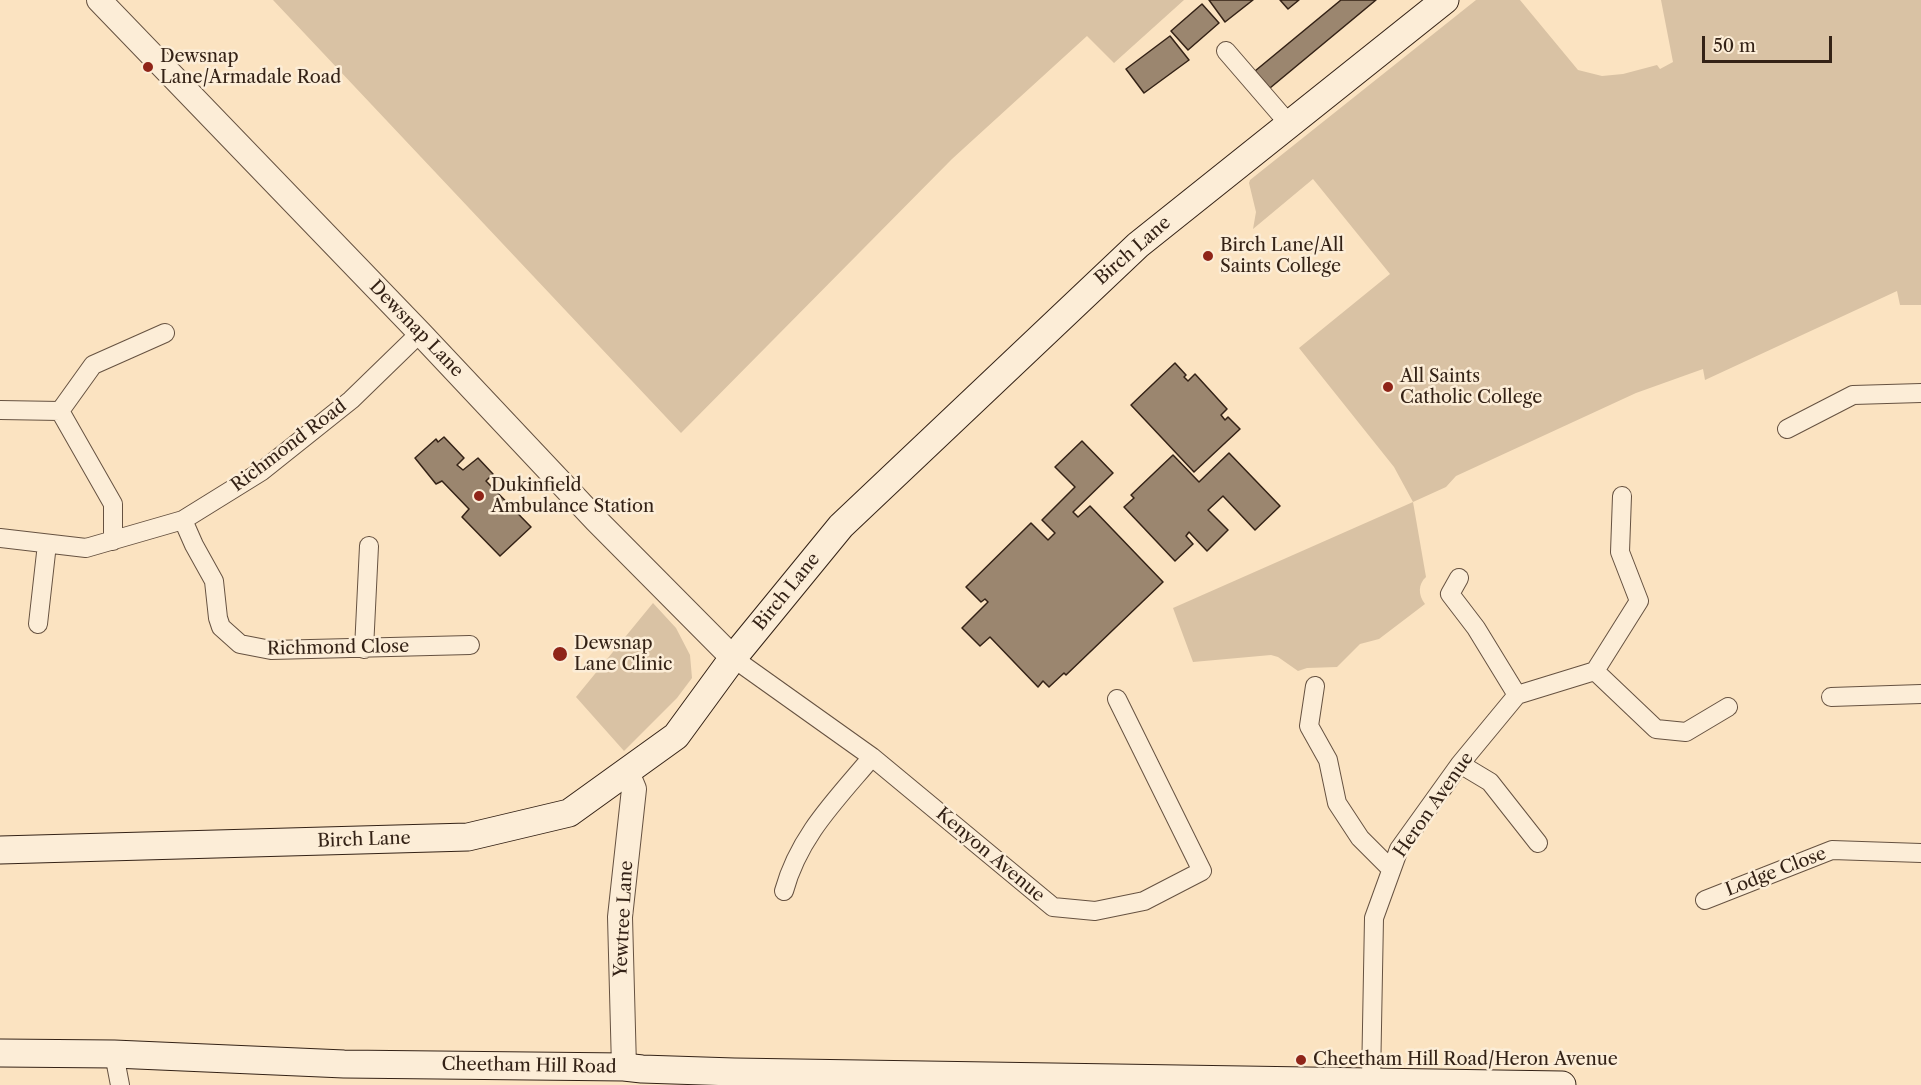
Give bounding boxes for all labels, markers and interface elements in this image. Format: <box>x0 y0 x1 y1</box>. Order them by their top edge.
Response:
scale bar <box>1705 24 1836 62</box>
text: 50 m <box>1713 35 1756 57</box>
place label: Dewsnap Lane/Armadale Road <box>160 46 341 88</box>
marker: Dewsnap Lane/Armadale Road <box>141 60 155 74</box>
street label: Birch Lane <box>1091 212 1175 290</box>
place label: Birch Lane/All Saints College <box>1220 235 1344 278</box>
marker: Birch Lane/All Saints College <box>1201 249 1215 263</box>
street label: Dewsnap Lane <box>364 276 468 382</box>
place label: All Saints Catholic College <box>1400 366 1542 409</box>
marker: All Saints Catholic College <box>1381 380 1395 394</box>
street label: Richmond Road <box>227 396 351 496</box>
place label: Dukinfield Ambulance Station <box>491 475 654 518</box>
marker: Dukinfield Ambulance Station <box>472 489 486 503</box>
street label: Birch Lane <box>749 549 825 635</box>
place label: Dewsnap Lane Clinic <box>574 633 672 676</box>
street label: Richmond Close <box>267 636 409 660</box>
marker: Dewsnap Lane Clinic <box>551 645 569 663</box>
street label: Heron Avenue <box>1390 748 1478 862</box>
street label: Kenyon Avenue <box>931 803 1049 907</box>
street label: Birch Lane <box>317 828 411 852</box>
street label: Lodge Close <box>1723 843 1829 901</box>
street label: Yewtree Lane <box>610 860 638 978</box>
place label: Cheetham Hill Road/Heron Avenue <box>1313 1049 1618 1071</box>
marker: Cheetham Hill Road/Heron Avenue <box>1294 1053 1308 1067</box>
street label: Cheetham Hill Road <box>441 1054 617 1078</box>

